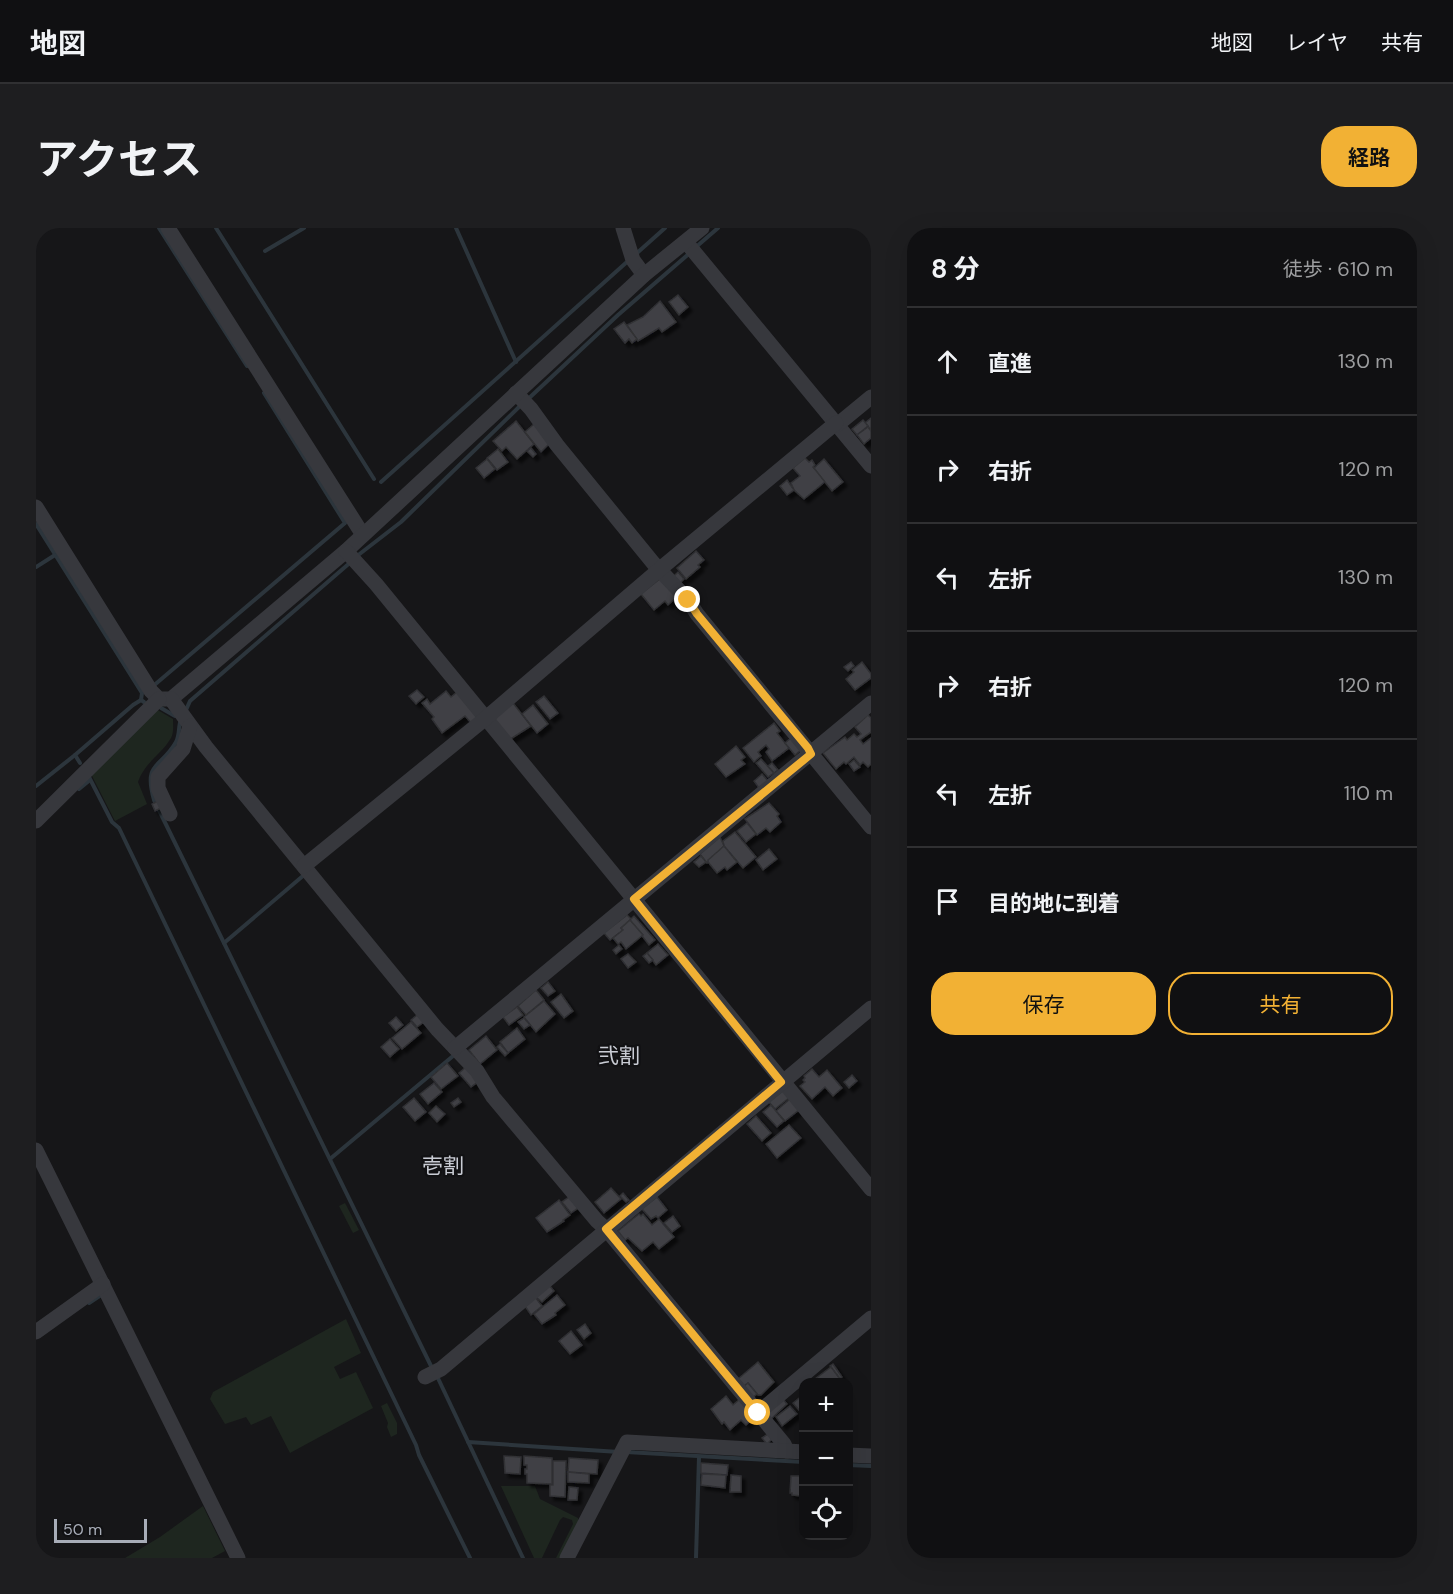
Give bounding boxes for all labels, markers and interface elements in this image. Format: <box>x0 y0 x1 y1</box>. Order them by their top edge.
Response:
text: 地図 <box>30 25 86 62</box>
text: 地図 <box>1211 29 1253 57</box>
text: レイヤ <box>1286 29 1348 57</box>
text: 共有 <box>1381 29 1423 57</box>
button: 経路 <box>1321 126 1417 187</box>
text: アクセス <box>36 132 202 187</box>
text: 8 分 <box>931 252 980 286</box>
text: 徒歩 · 610 m <box>1283 256 1393 282</box>
icon: ahead <box>931 345 964 378</box>
text: 130 m <box>1338 348 1393 374</box>
text: 直進 <box>988 349 1032 378</box>
icon: right <box>931 453 964 486</box>
text: 120 m <box>1339 456 1393 482</box>
text: 右折 <box>988 457 1032 486</box>
icon: left <box>931 561 964 594</box>
text: 130 m <box>1338 564 1393 590</box>
text: 左折 <box>988 565 1032 594</box>
route end <box>674 586 700 612</box>
icon: right <box>931 669 964 702</box>
text: 120 m <box>1339 672 1393 698</box>
text: 右折 <box>988 673 1032 702</box>
icon: left <box>931 777 964 810</box>
text: 110 m <box>1344 780 1393 806</box>
text: 左折 <box>988 781 1032 810</box>
icon: arrive <box>931 885 964 918</box>
text: 目的地に到着 <box>988 889 1120 918</box>
button: 保存 <box>931 972 1156 1035</box>
button: 共有 <box>1168 972 1393 1035</box>
district label: 弐割 <box>598 1042 640 1070</box>
district label: 壱割 <box>422 1152 464 1180</box>
map controls <box>799 1378 853 1540</box>
button: + <box>799 1378 853 1432</box>
route start <box>744 1399 770 1425</box>
button: − <box>799 1432 853 1486</box>
button: locate <box>799 1486 853 1540</box>
scale bar <box>54 1516 147 1544</box>
text: 50 m <box>63 1519 102 1540</box>

